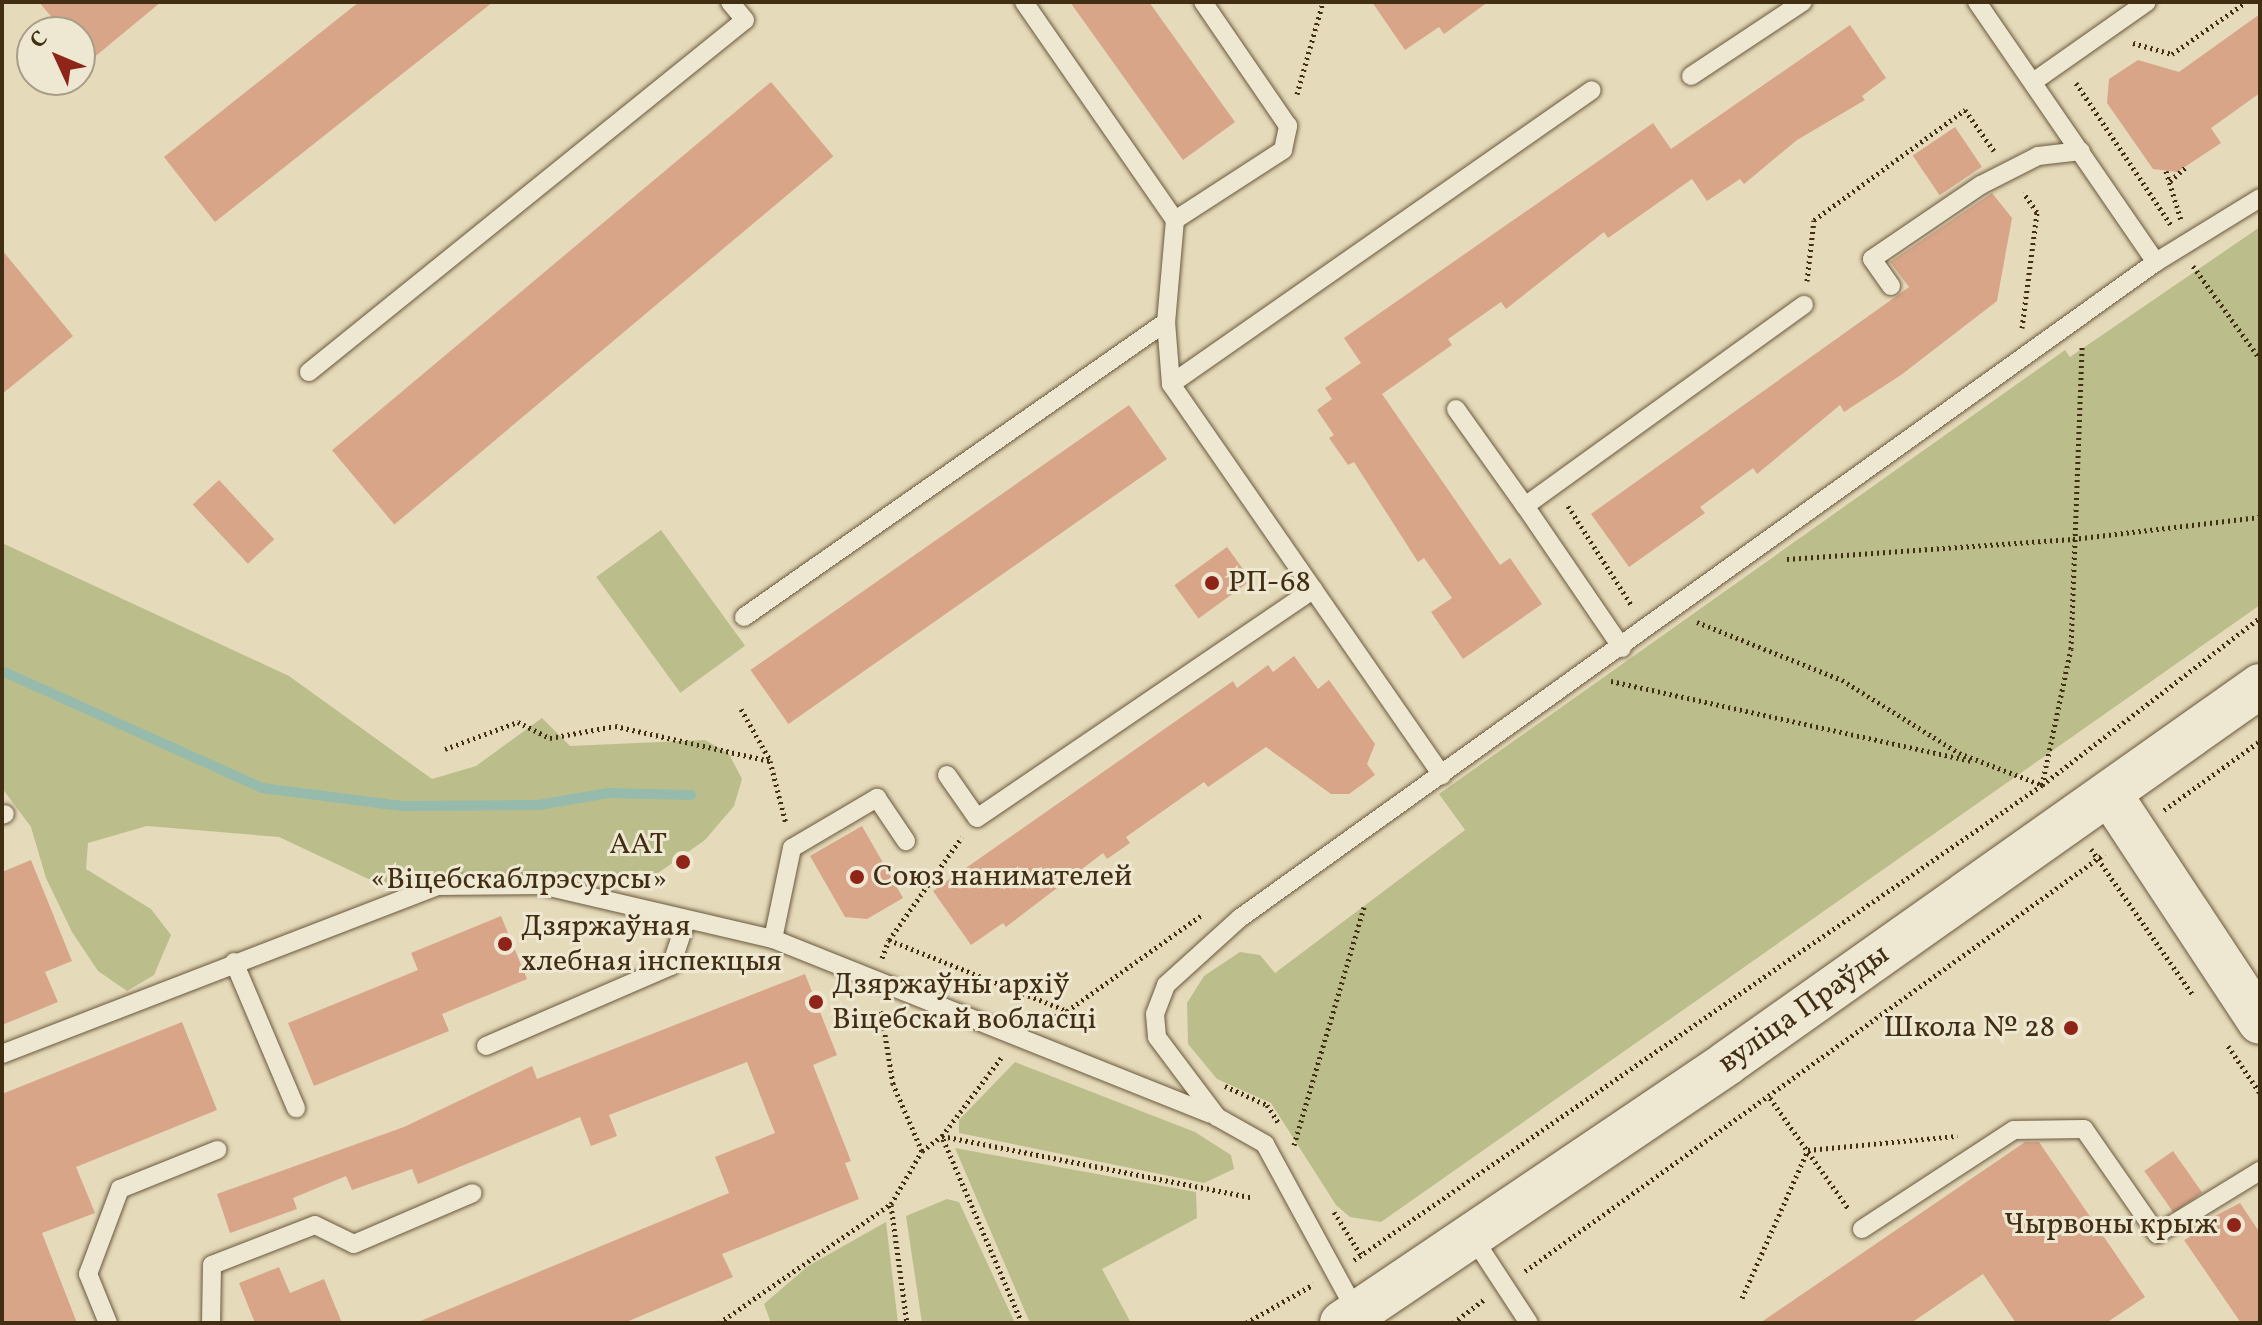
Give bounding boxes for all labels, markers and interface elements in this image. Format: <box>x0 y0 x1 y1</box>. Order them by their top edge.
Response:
north arrow <box>16 16 96 96</box>
text: С <box>24 25 56 56</box>
place label: РП-68 <box>1228 565 1311 601</box>
marker: РП-68 <box>1203 574 1221 592</box>
place label: ААТ «Віцебскаблрэсурсы» <box>371 827 667 898</box>
marker: ААТ «Віцебскаблрэсурсы» <box>674 853 692 871</box>
place label: Союз нанимателей <box>873 859 1132 895</box>
marker: Союз нанимателей <box>848 868 866 886</box>
place label: Дзяржаўная хлебная інспекцыя <box>521 909 782 980</box>
marker: Дзяржаўная хлебная інспекцыя <box>496 935 514 953</box>
street label: вуліца Праўды <box>1711 937 1897 1081</box>
place label: Дзяржаўны архіў Віцебскай вобласці <box>832 967 1096 1038</box>
marker: Дзяржаўны архіў Віцебскай вобласці <box>807 993 825 1011</box>
place label: Школа № 28 <box>1884 1010 2055 1046</box>
marker: Школа № 28 <box>2062 1019 2080 1037</box>
place label: Чырвоны крыж <box>2004 1207 2218 1243</box>
marker: Чырвоны крыж <box>2225 1216 2243 1234</box>

